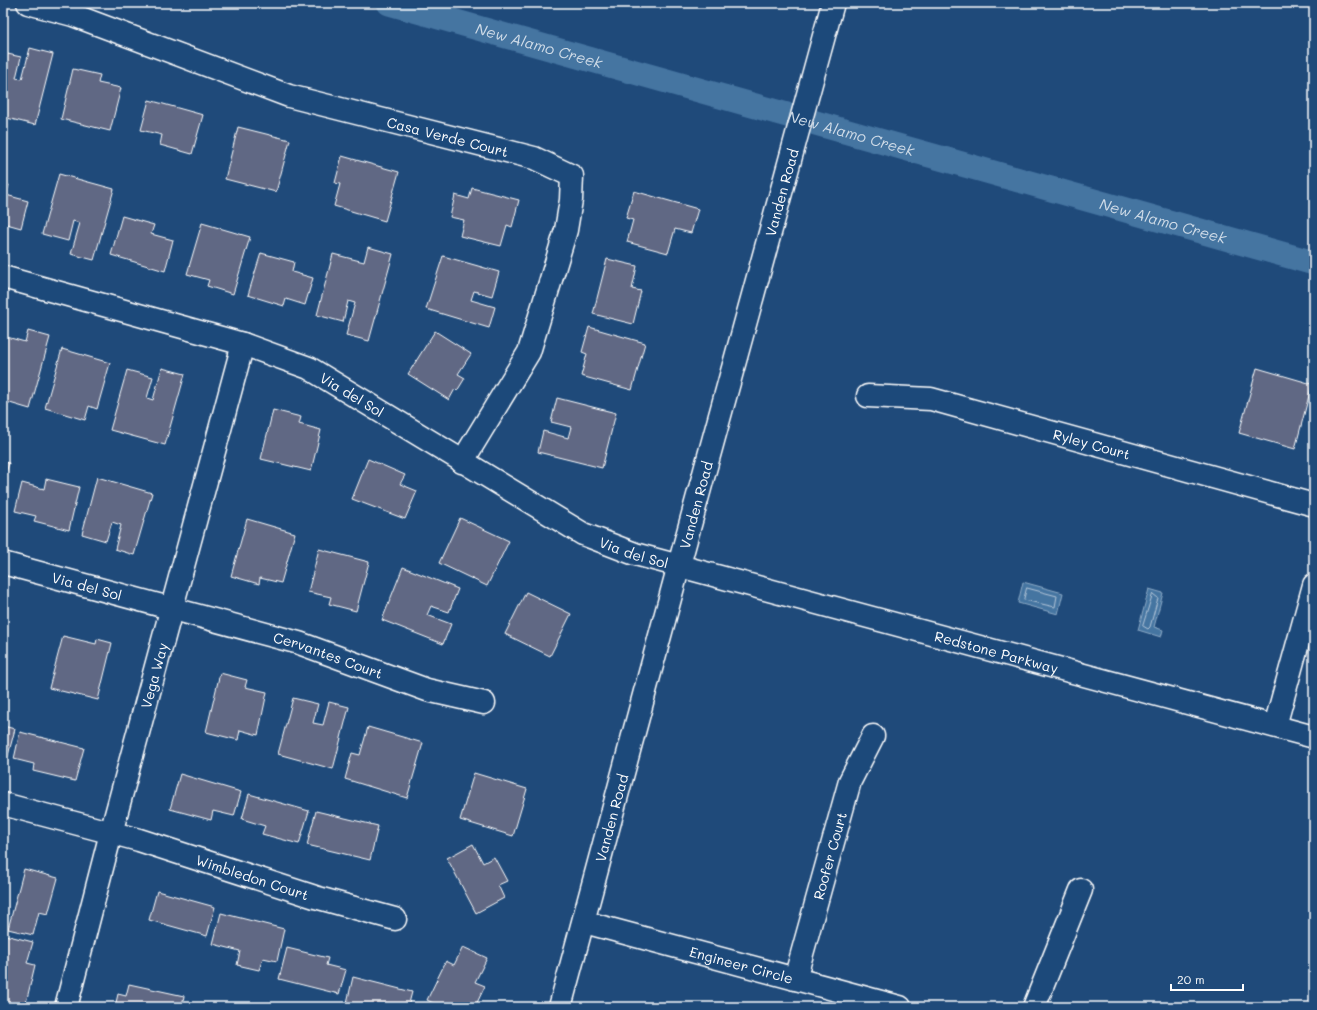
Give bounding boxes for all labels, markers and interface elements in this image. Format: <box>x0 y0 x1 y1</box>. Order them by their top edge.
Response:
water label: New Alamo Creek <box>473 18 606 73</box>
water label: New Alamo Creek <box>785 106 918 160</box>
street label: Casa Verde Court <box>385 112 511 161</box>
street label: Vanden Road <box>760 146 802 239</box>
water label: New Alamo Creek <box>1097 193 1230 248</box>
street label: Via del Sol <box>317 367 388 421</box>
street label: Ryley Court <box>1051 424 1133 463</box>
street label: Vanden Road <box>674 459 717 551</box>
street label: Via del Sol <box>597 532 671 572</box>
street label: Via del Sol <box>50 567 124 604</box>
street label: Redstone Parkway <box>933 626 1061 677</box>
street label: Cervantes Court <box>271 627 386 683</box>
street label: Vega Way <box>136 640 172 710</box>
street label: Vanden Road <box>590 772 632 864</box>
street label: Roofer Court <box>808 810 851 902</box>
street label: Wimbledon Court <box>194 850 311 904</box>
street label: Engineer Circle <box>687 941 795 987</box>
scale bar <box>1171 966 1243 992</box>
text: 20 m <box>1177 971 1205 987</box>

